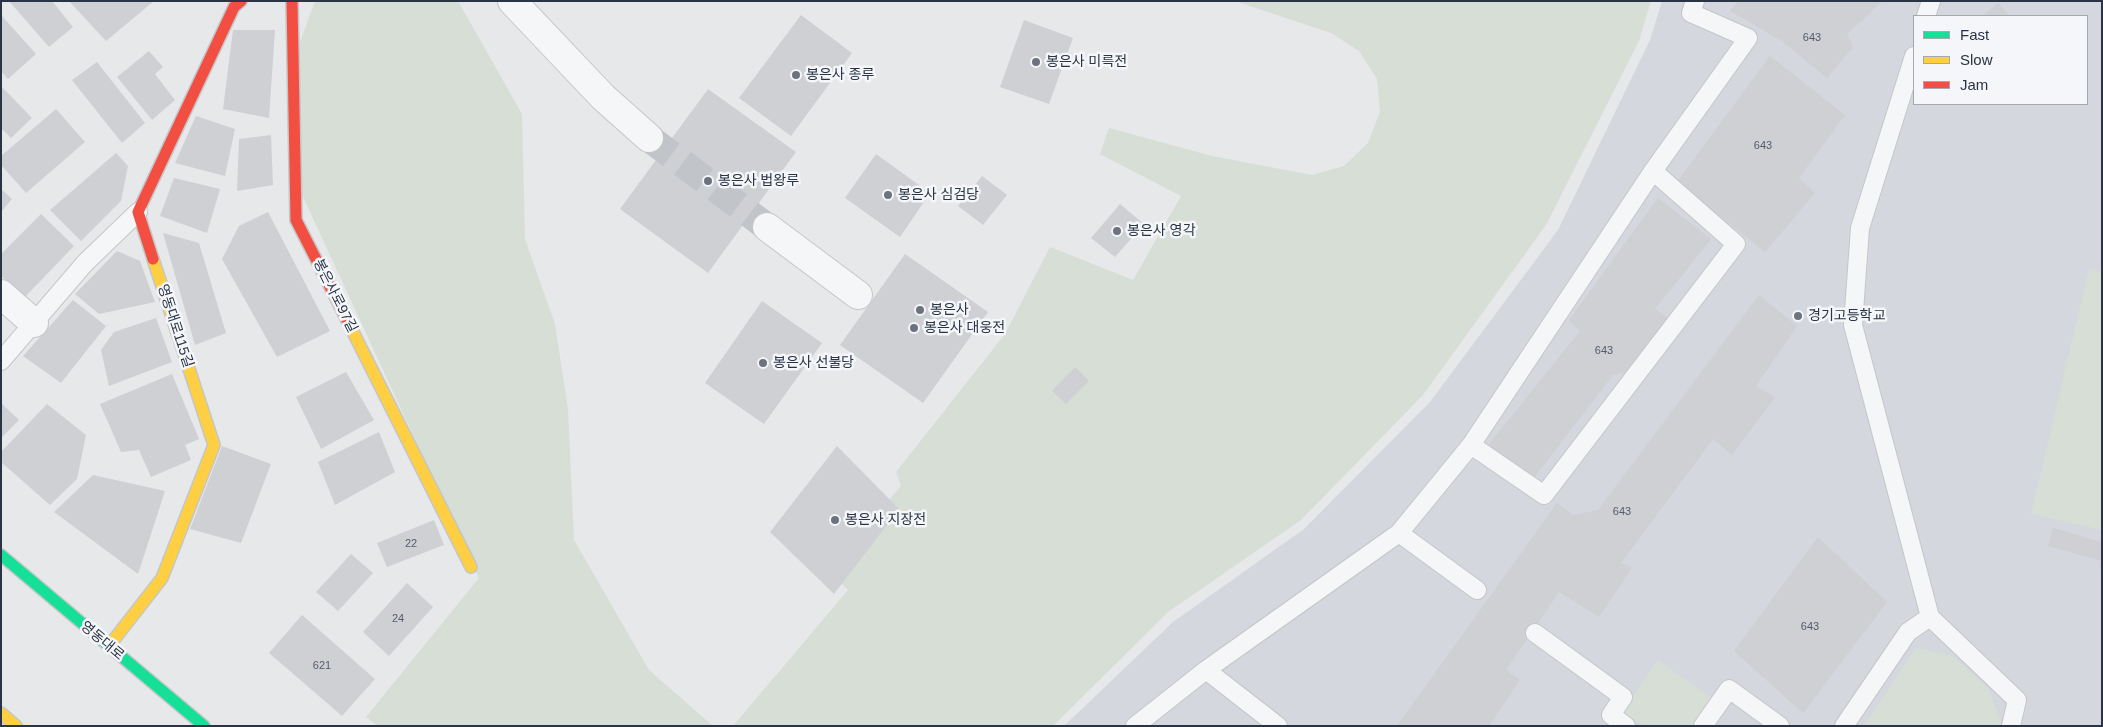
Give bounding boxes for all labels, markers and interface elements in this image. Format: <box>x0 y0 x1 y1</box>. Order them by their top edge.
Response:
legend <box>1913 15 2088 105</box>
text: Fast <box>1960 26 1989 43</box>
house number: 643 <box>1803 31 1821 45</box>
text: Slow <box>1960 51 1993 68</box>
place label: 봉은사 미륵전 <box>1046 54 1127 70</box>
marker: 봉은사 미륵전 <box>1030 56 1042 68</box>
place label: 봉은사 종루 <box>806 67 874 83</box>
marker: 봉은사 종루 <box>790 69 802 81</box>
text: Jam <box>1960 76 1988 93</box>
house number: 643 <box>1754 139 1772 153</box>
place label: 봉은사 법왕루 <box>718 173 799 189</box>
marker: 봉은사 법왕루 <box>702 175 714 187</box>
place label: 봉은사 심검당 <box>898 187 979 203</box>
marker: 봉은사 심검당 <box>882 189 894 201</box>
place label: 봉은사 영각 <box>1127 223 1195 239</box>
marker: 봉은사 영각 <box>1111 225 1123 237</box>
street label: 봉은사로97길 <box>309 257 361 335</box>
street label: 영동대로115길 <box>154 282 196 370</box>
place label: 봉은사 <box>930 302 969 318</box>
marker: 봉은사 <box>914 304 926 316</box>
place label: 경기고등학교 <box>1808 308 1885 324</box>
marker: 경기고등학교 <box>1792 310 1804 322</box>
place label: 봉은사 대웅전 <box>924 320 1005 336</box>
marker: 봉은사 대웅전 <box>908 322 920 334</box>
house number: 643 <box>1595 344 1613 358</box>
place label: 봉은사 선불당 <box>773 355 854 371</box>
marker: 봉은사 선불당 <box>757 357 769 369</box>
house number: 643 <box>1613 505 1631 519</box>
place label: 봉은사 지장전 <box>845 512 926 528</box>
marker: 봉은사 지장전 <box>829 514 841 526</box>
house number: 22 <box>405 537 417 551</box>
house number: 24 <box>392 612 404 626</box>
street label: 영동대로 <box>77 618 127 664</box>
house number: 643 <box>1801 620 1819 634</box>
house number: 621 <box>313 659 331 673</box>

